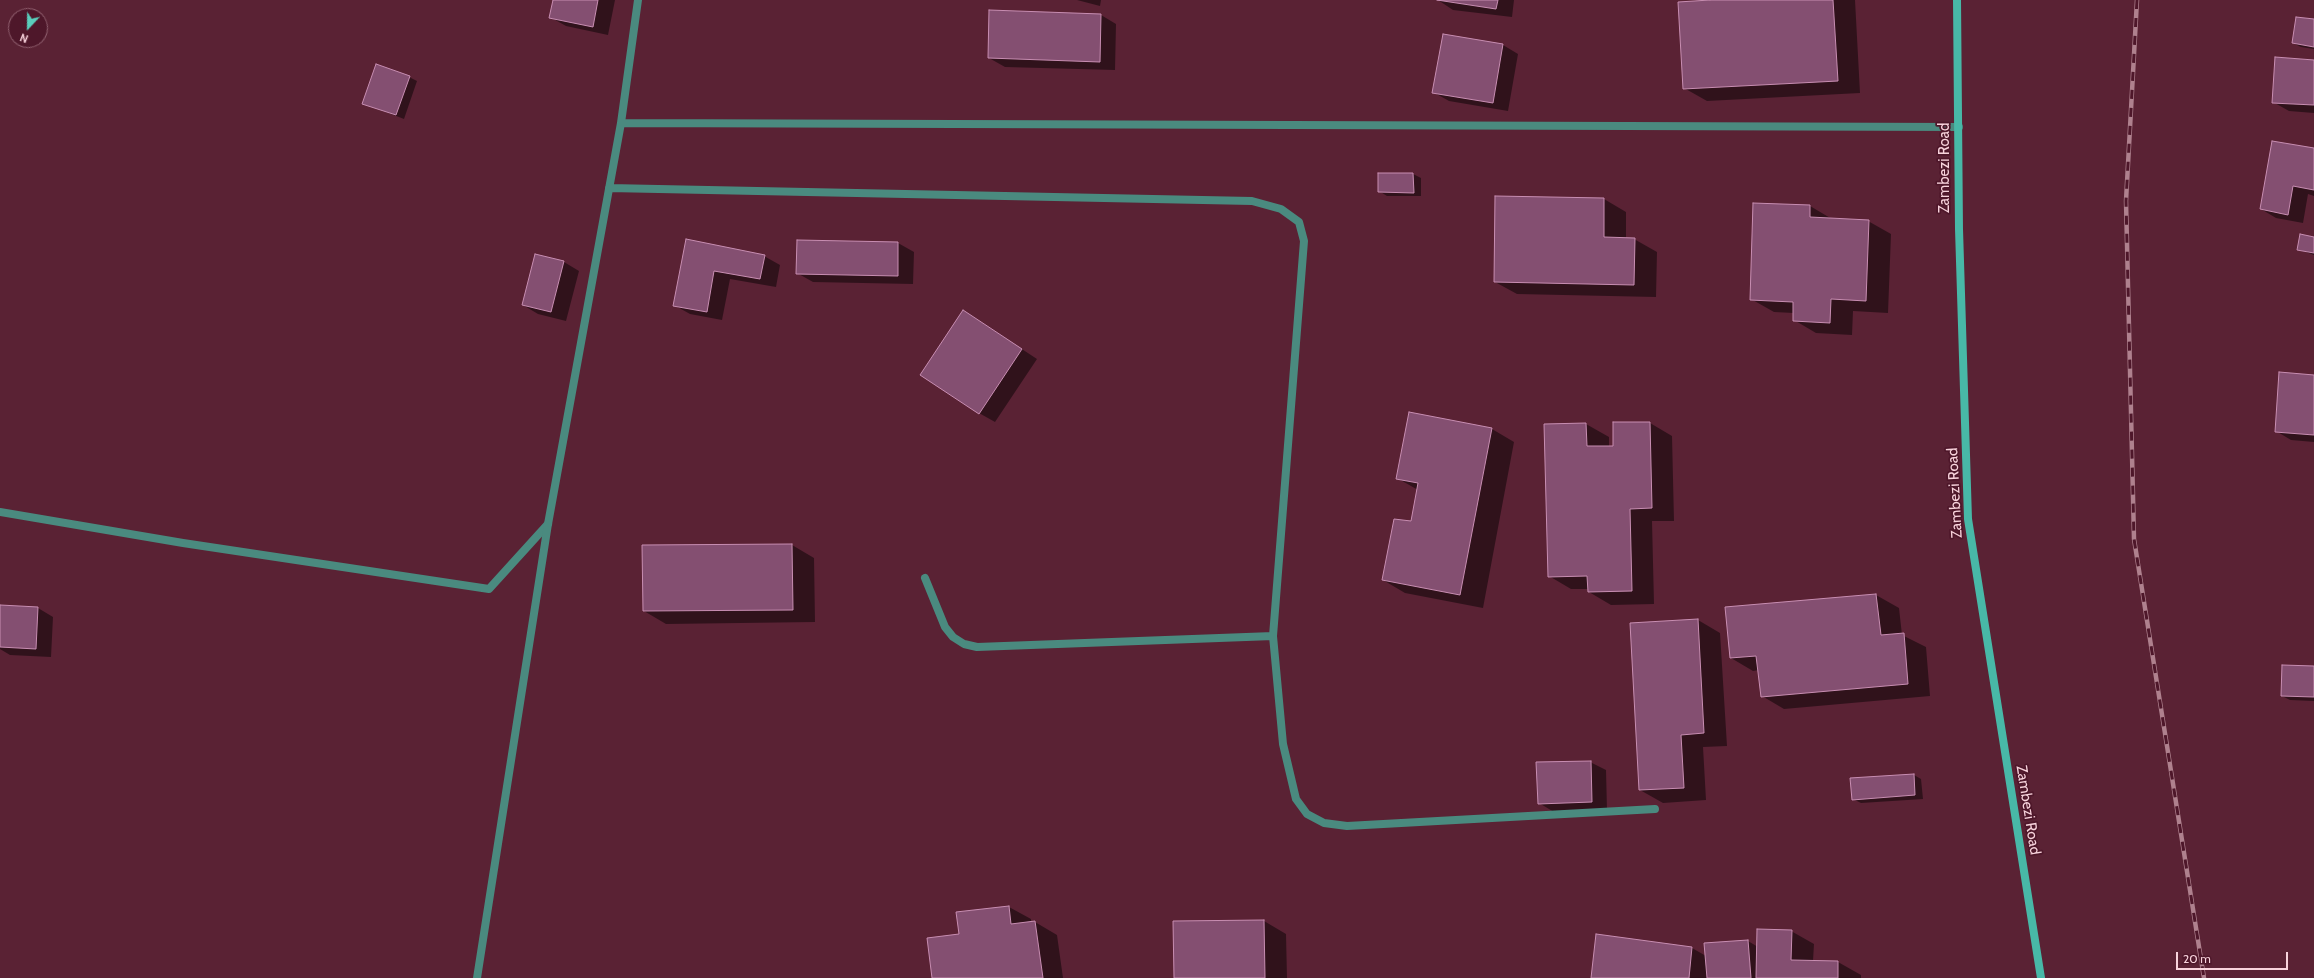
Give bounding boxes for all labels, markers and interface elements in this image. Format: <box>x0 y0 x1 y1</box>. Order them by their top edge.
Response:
north arrow <box>8 8 48 48</box>
text: N <box>18 30 30 46</box>
street label: Zambezi Road <box>1936 123 1954 213</box>
street label: Zambezi Road <box>1944 447 1966 539</box>
street label: Zambezi Road <box>2012 764 2044 856</box>
scale bar <box>2178 944 2290 970</box>
text: 20 m <box>2183 951 2211 966</box>

